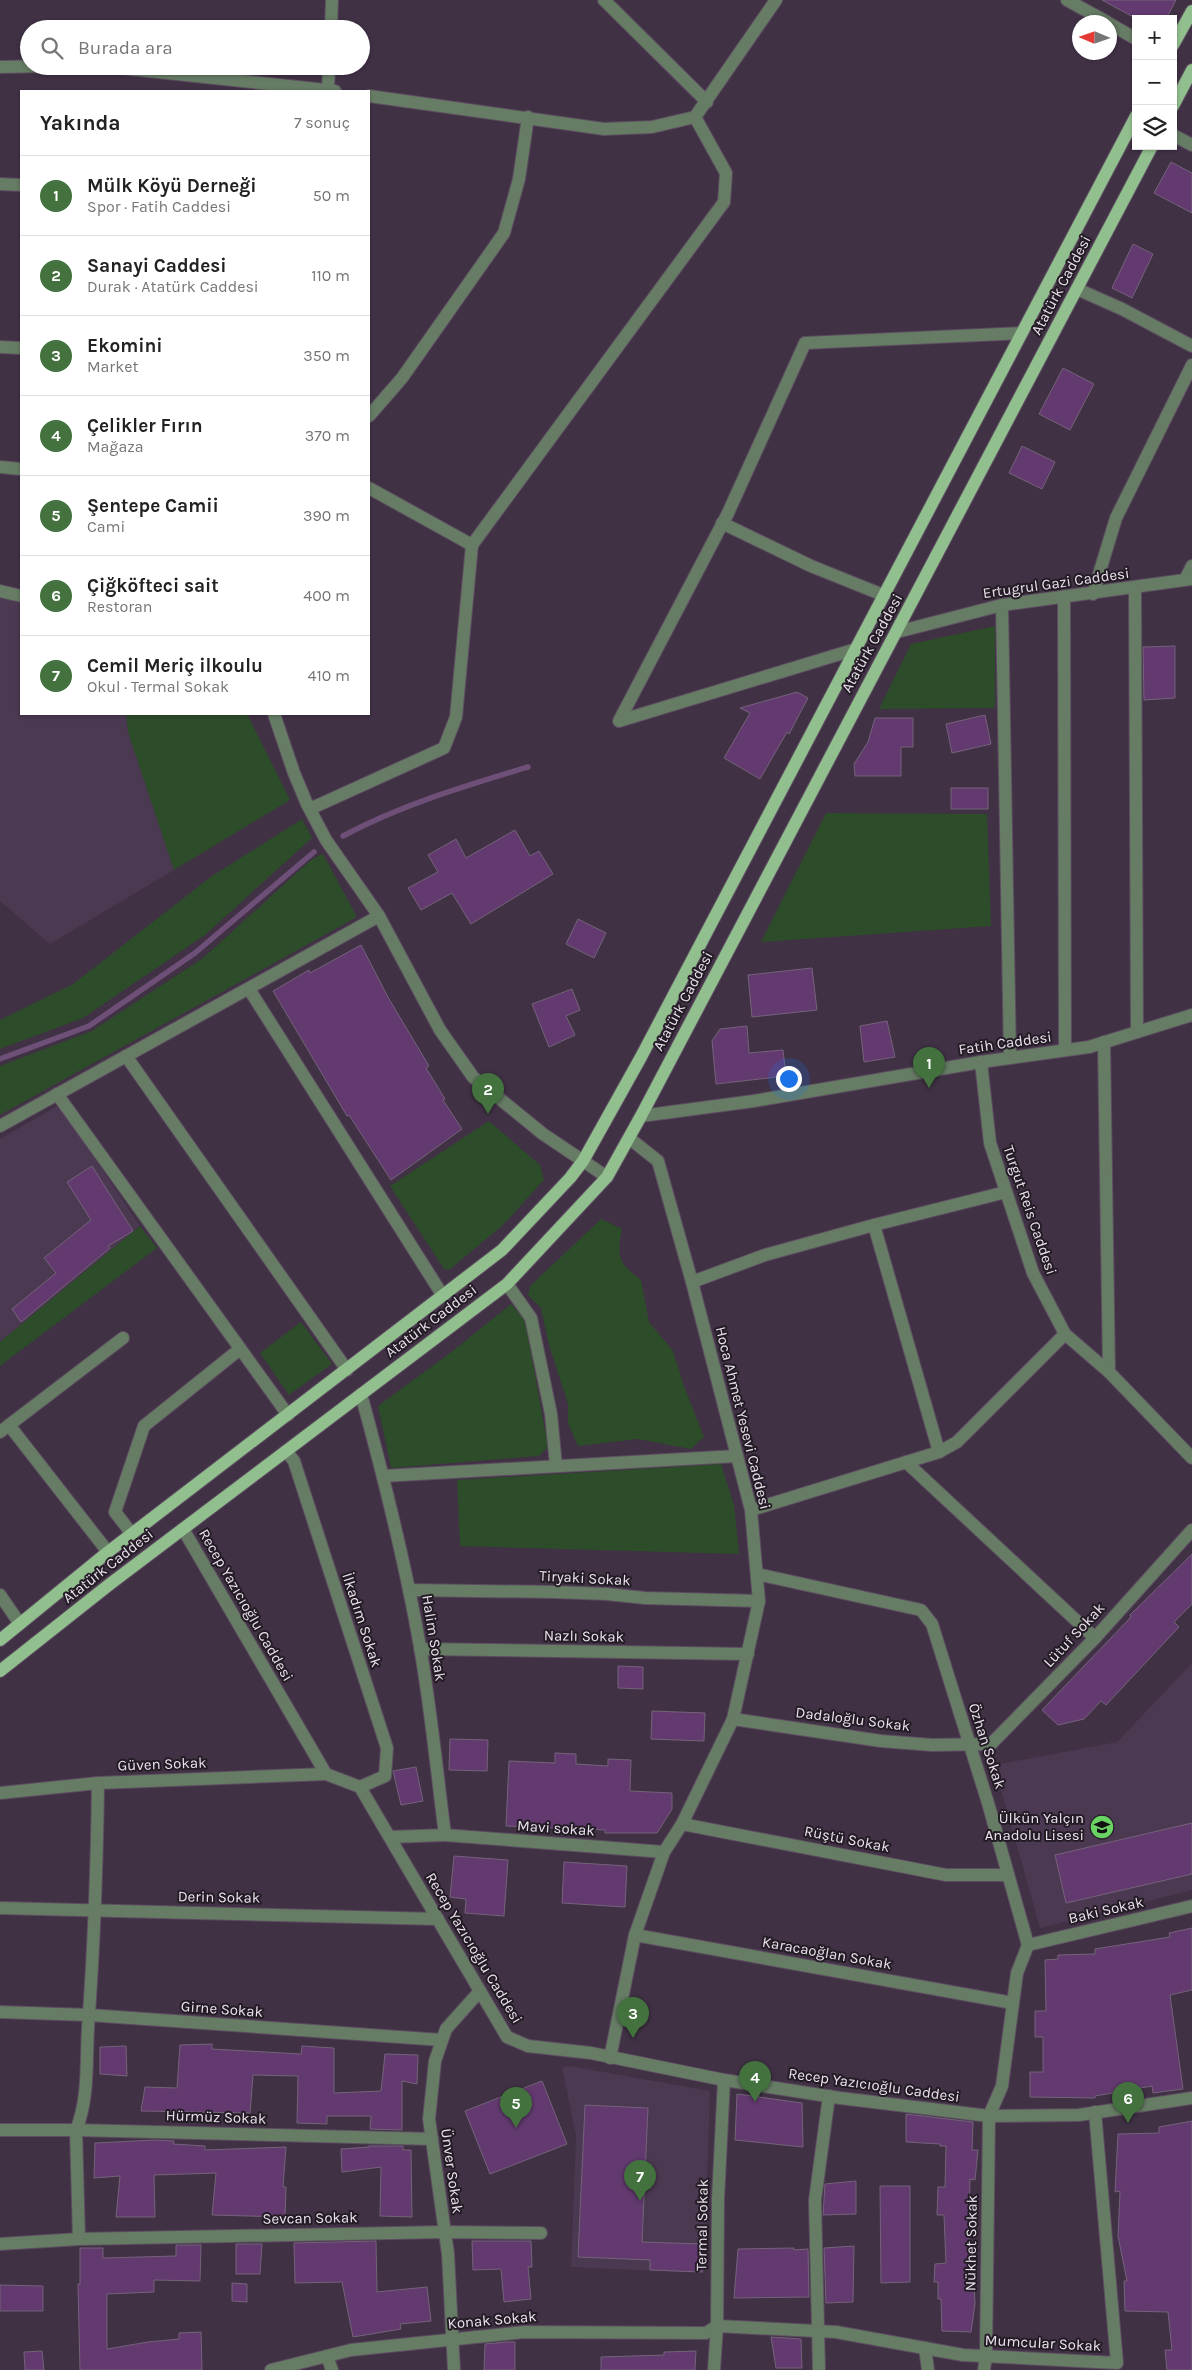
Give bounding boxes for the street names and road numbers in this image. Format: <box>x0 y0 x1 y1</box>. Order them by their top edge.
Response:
street label: Atatürk Caddesi <box>1027 232 1095 338</box>
street label: Ertugrul Gazi Caddesi <box>982 564 1130 602</box>
street label: Atatürk Caddesi <box>837 591 907 695</box>
street label: Atatürk Caddesi <box>649 948 717 1054</box>
street label: Fatih Caddesi <box>957 1028 1053 1058</box>
street label: Turgut Reis Caddesi <box>999 1143 1061 1277</box>
street label: Atatürk Caddesi <box>382 1281 480 1361</box>
street label: Hoca Ahmet Yesevi Caddesi <box>712 1325 774 1511</box>
street label: Atatürk Caddesi <box>59 1525 157 1607</box>
street label: Recep Yazıcıoğlu Caddesi <box>195 1526 297 1684</box>
street label: Tiryaki Sokak <box>539 1567 631 1589</box>
street label: İlkadım Sokak <box>338 1570 386 1670</box>
street label: Halim Sokak <box>418 1594 450 1682</box>
street label: Lütuf Sokak <box>1039 1599 1109 1671</box>
street label: Nazlı Sokak <box>544 1626 624 1646</box>
street label: Özhan Sokak <box>965 1701 1009 1791</box>
street label: Dadaloğlu Sokak <box>795 1703 911 1735</box>
street label: Güven Sokak <box>117 1753 207 1775</box>
street label: Mavi sokak <box>517 1816 595 1840</box>
street label: Rüştü Sokak <box>803 1822 891 1856</box>
street label: Recep Yazıcıoğlu Caddesi <box>422 1869 526 2027</box>
street label: Derin Sokak <box>178 1887 260 1907</box>
street label: Baki Sokak <box>1067 1893 1145 1927</box>
street label: Karacaoğlan Sokak <box>761 1933 893 1973</box>
street label: Girne Sokak <box>180 1997 264 2021</box>
street label: Recep Yazıcıoğlu Caddesi <box>787 2064 961 2106</box>
street label: Hürmüz Sokak <box>165 2106 267 2128</box>
street label: Ünver Sokak <box>437 2127 467 2215</box>
street label: Termal Sokak <box>692 2179 712 2271</box>
street label: Nükhet Sokak <box>961 2195 981 2291</box>
street label: Sevcan Sokak <box>262 2208 358 2228</box>
street label: Konak Sokak <box>447 2307 537 2333</box>
street label: Mumcular Sokak <box>984 2331 1102 2355</box>

